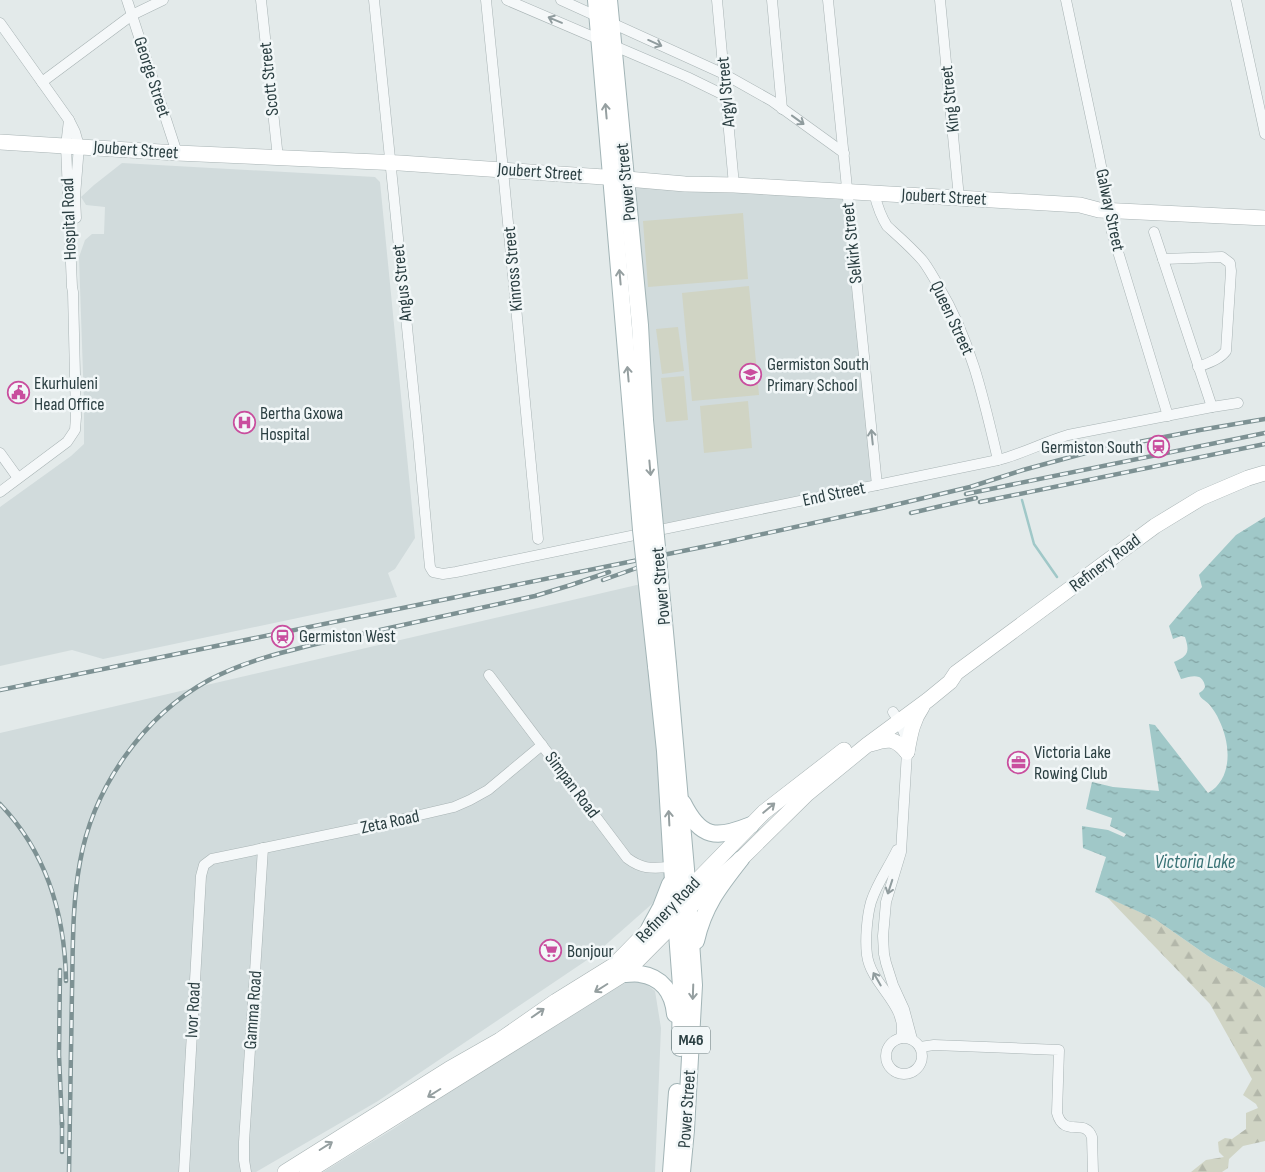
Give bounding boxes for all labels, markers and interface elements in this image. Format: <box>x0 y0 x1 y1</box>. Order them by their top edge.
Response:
one-way arrow <box>548 14 563 24</box>
street label: George Street <box>129 34 175 120</box>
one-way arrow <box>647 39 662 48</box>
street label: Scott Street <box>255 41 283 117</box>
street label: Argyl Street <box>712 55 740 129</box>
street label: King Street <box>936 64 964 134</box>
one-way arrow <box>601 104 610 120</box>
one-way arrow <box>791 115 805 125</box>
street label: Joubert Street <box>92 136 180 163</box>
street label: Power Street <box>611 141 641 222</box>
street label: Joubert Street <box>496 158 584 185</box>
street label: Galway Street <box>1091 167 1129 254</box>
street label: Hospital Road <box>57 177 81 261</box>
street label: Joubert Street <box>900 184 988 210</box>
street label: Selkirk Street <box>837 201 867 285</box>
street label: Kinross Street <box>499 225 527 312</box>
street label: Angus Street <box>387 243 417 324</box>
one-way arrow <box>615 269 624 285</box>
street label: Queen Street <box>926 278 979 359</box>
place label: Germiston South Primary School <box>767 354 869 396</box>
school or university icon: Germiston South Primary School <box>739 362 763 386</box>
one-way arrow <box>623 366 632 382</box>
place label: Ekurhuleni Head Office <box>34 373 105 415</box>
public building icon: Ekurhuleni Head Office <box>6 381 30 405</box>
place label: Bertha Gxowa Hospital <box>260 403 343 445</box>
hospital icon: Bertha Gxowa Hospital <box>232 411 256 435</box>
one-way arrow <box>867 429 877 445</box>
station icon: Germiston South <box>1147 435 1171 459</box>
place label: Germiston South <box>1041 437 1143 458</box>
one-way arrow <box>645 460 654 476</box>
street label: End Street <box>801 477 868 511</box>
street label: Refinery Road <box>1065 530 1145 596</box>
street label: Power Street <box>647 546 675 626</box>
station icon: Germiston West <box>271 624 295 648</box>
place label: Germiston West <box>299 626 396 647</box>
place label: Victoria Lake Rowing Club <box>1034 742 1111 784</box>
street label: Simpan Road <box>540 748 604 822</box>
office icon: Victoria Lake Rowing Club <box>1006 750 1030 774</box>
one-way arrow <box>762 803 775 814</box>
street label: Zeta Road <box>359 806 421 838</box>
one-way arrow <box>664 811 673 827</box>
water label: Victoria Lake <box>1155 851 1236 874</box>
street label: Refinery Road <box>632 873 704 947</box>
one-way arrow <box>885 878 895 894</box>
supermarket icon: Bonjour <box>539 939 563 963</box>
place label: Bonjour <box>567 941 614 962</box>
street label: Gamma Road <box>240 970 266 1050</box>
one-way arrow <box>872 972 882 986</box>
street label: Ivor Road <box>181 982 205 1038</box>
one-way arrow <box>595 983 609 993</box>
one-way arrow <box>689 983 698 999</box>
one-way arrow <box>531 1008 545 1018</box>
road number: M46 <box>672 1026 710 1054</box>
street label: Power Street <box>674 1069 700 1149</box>
one-way arrow <box>427 1087 441 1098</box>
one-way arrow <box>319 1140 333 1150</box>

